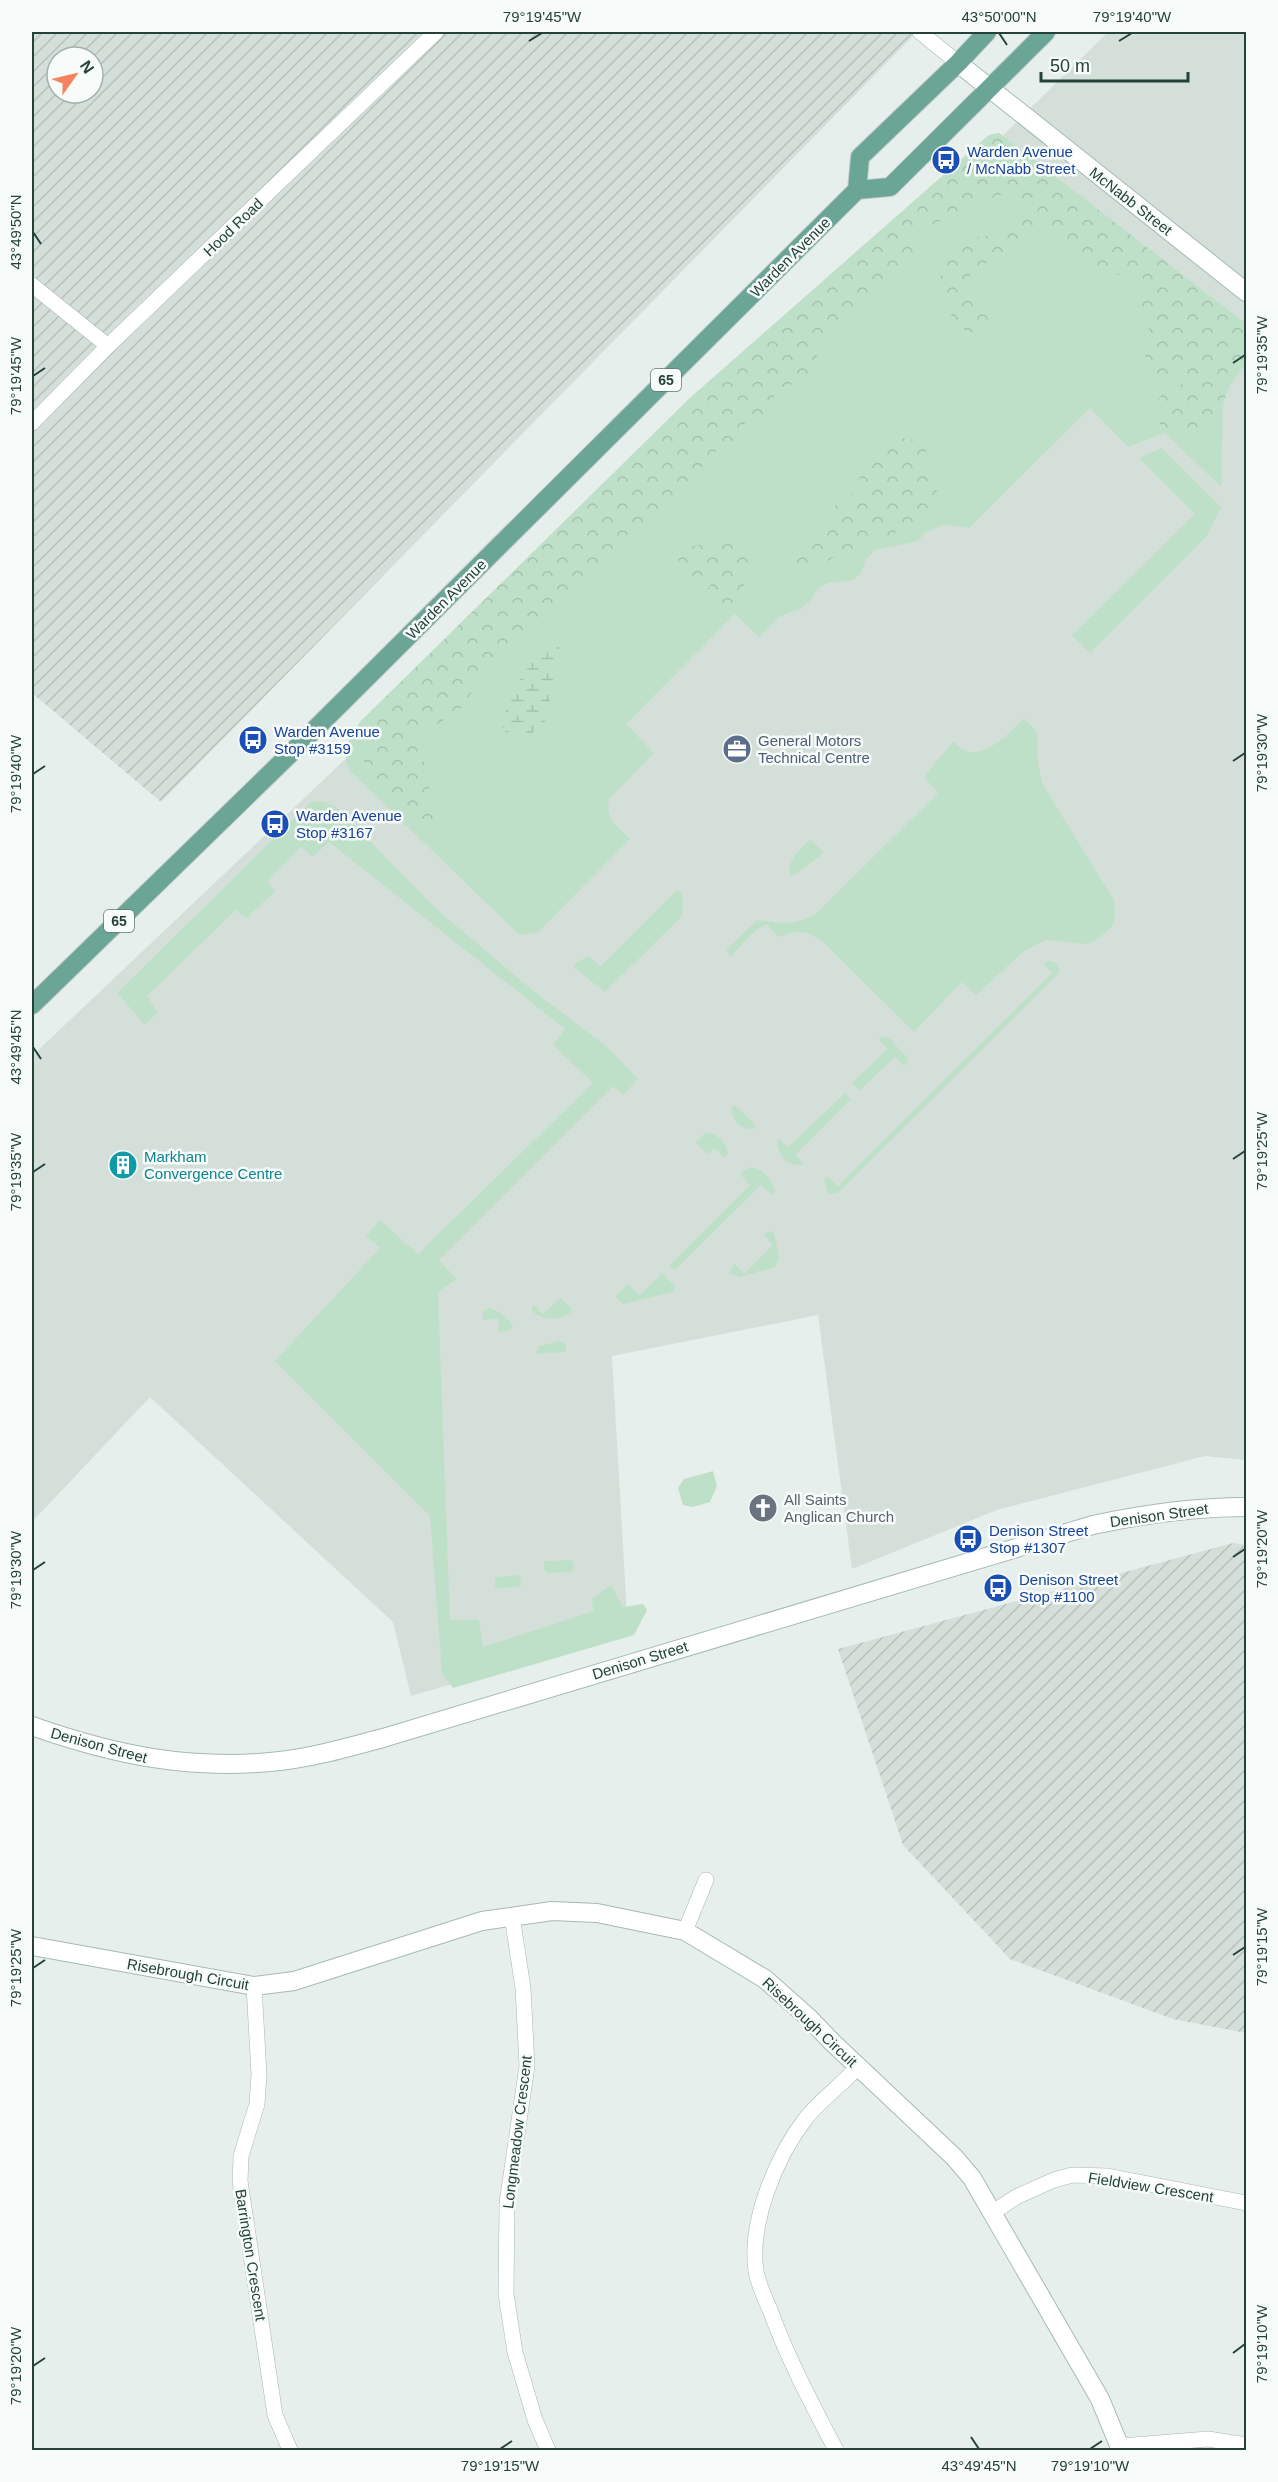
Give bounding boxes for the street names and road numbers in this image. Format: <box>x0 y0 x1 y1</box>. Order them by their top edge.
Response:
street label: McNabb Street <box>1086 164 1176 239</box>
street label: Hood Road <box>200 195 266 259</box>
street label: Warden Avenue <box>747 214 833 300</box>
road number: 65 <box>651 369 681 391</box>
street label: Warden Avenue <box>403 556 489 642</box>
road number: 65 <box>104 910 134 932</box>
street label: Denison Street <box>1109 1500 1210 1530</box>
street label: Denison Street <box>590 1637 691 1683</box>
street label: Denison Street <box>49 1724 150 1766</box>
street label: Risebrough Circuit <box>126 1955 251 1993</box>
street label: Risebrough Circuit <box>759 1974 862 2071</box>
street label: Longmeadow Crescent <box>499 2054 535 2210</box>
street label: Fieldview Crescent <box>1087 2169 1216 2205</box>
street label: Barrington Crescent <box>232 2188 270 2323</box>

